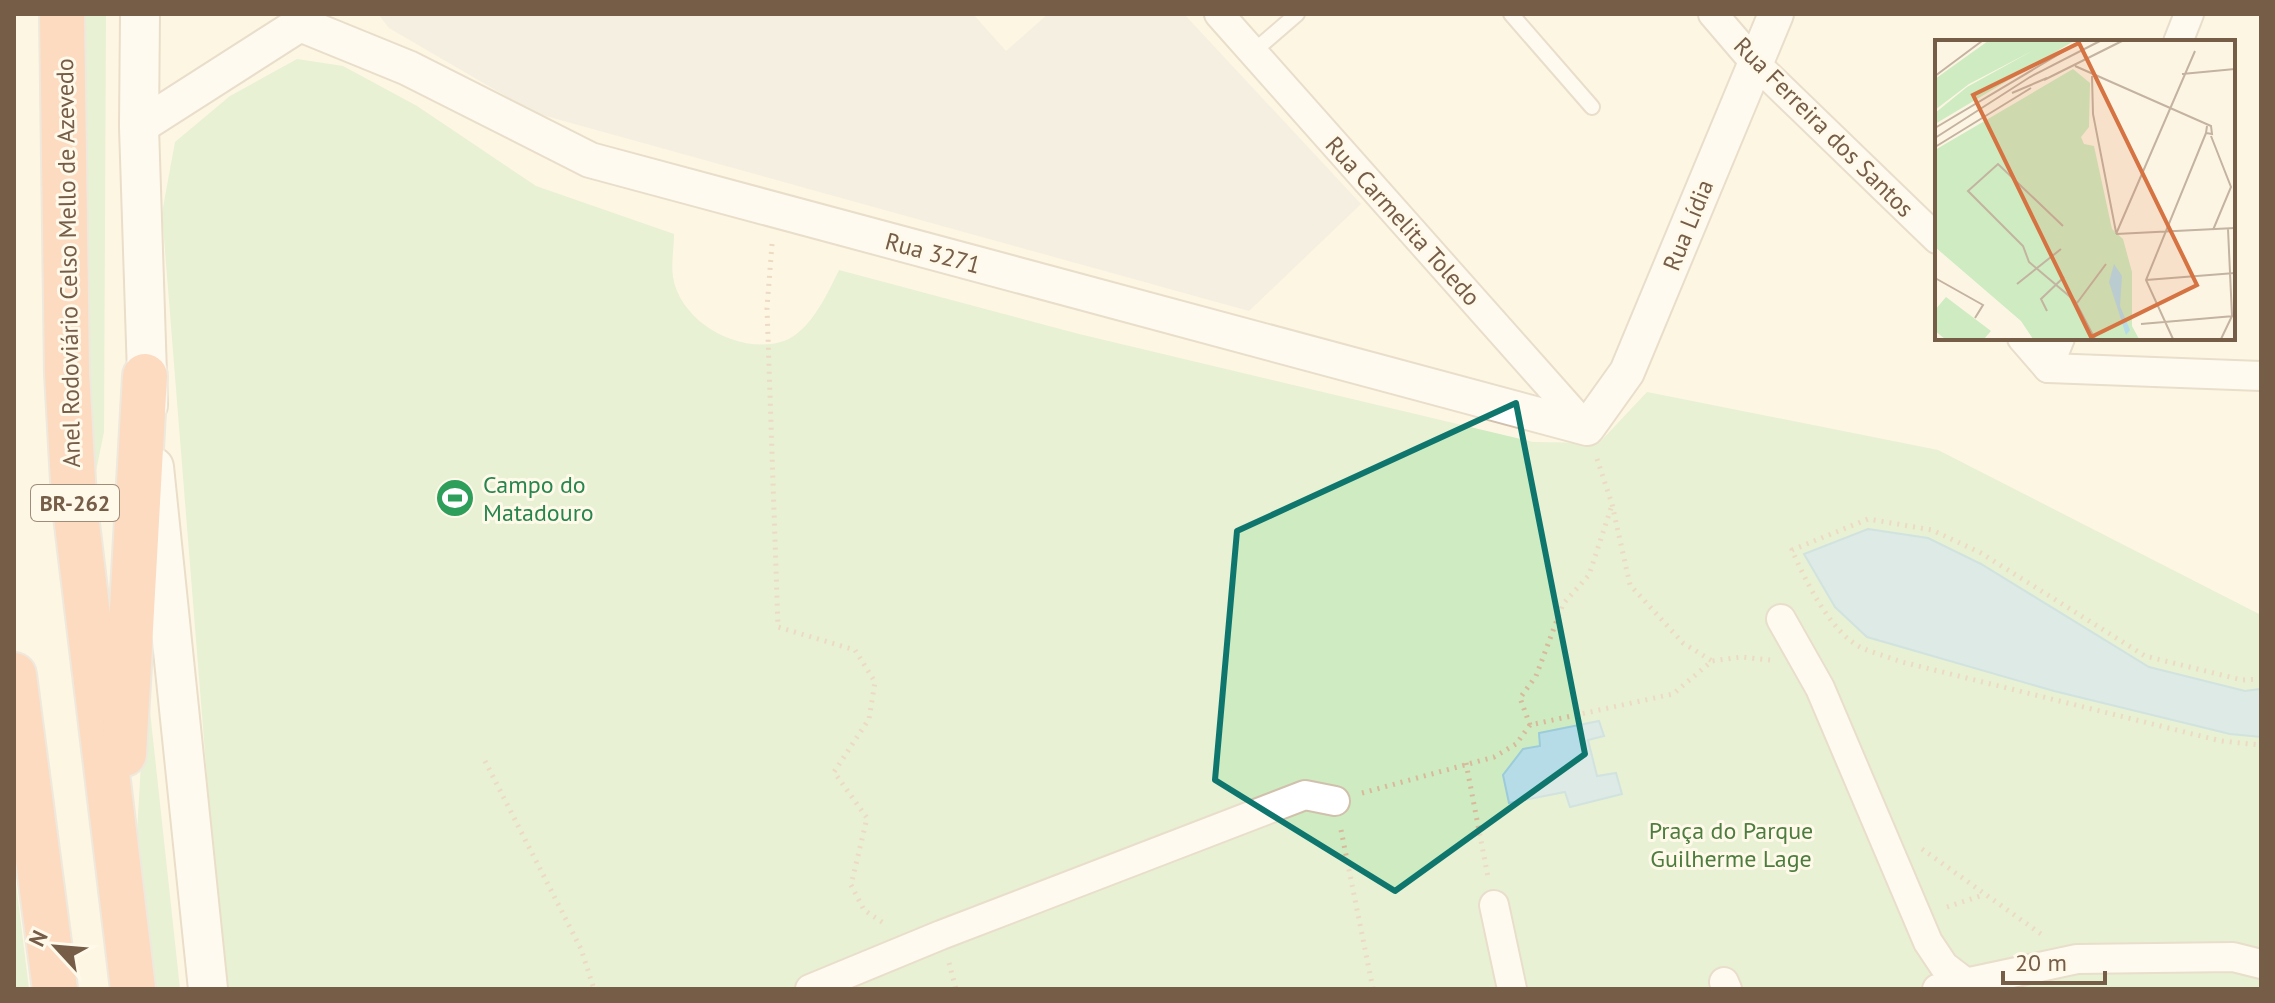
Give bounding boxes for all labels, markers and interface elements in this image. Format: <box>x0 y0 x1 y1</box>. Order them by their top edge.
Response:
street label: Rua Ferreira dos Santos <box>1727 30 1921 224</box>
inset map <box>1935 40 2235 340</box>
street label: Anel Rodoviário Celso Mello de Azevedo <box>49 58 87 468</box>
street label: Rua Carmelita Toledo <box>1319 130 1487 312</box>
street label: Rua Lídia <box>1656 175 1720 275</box>
street label: Rua 3271 <box>882 225 984 281</box>
place label: Campo do Matadouro <box>483 469 594 528</box>
sports icon: Campo do Matadouro <box>434 477 476 519</box>
road number: BR-262 <box>31 485 119 521</box>
park label: Praça do Parque Guilherme Lage <box>1649 815 1813 874</box>
north arrow <box>16 907 96 987</box>
text: N <box>22 926 54 951</box>
scale bar <box>2003 935 2105 985</box>
text: 20 m <box>2015 947 2067 978</box>

